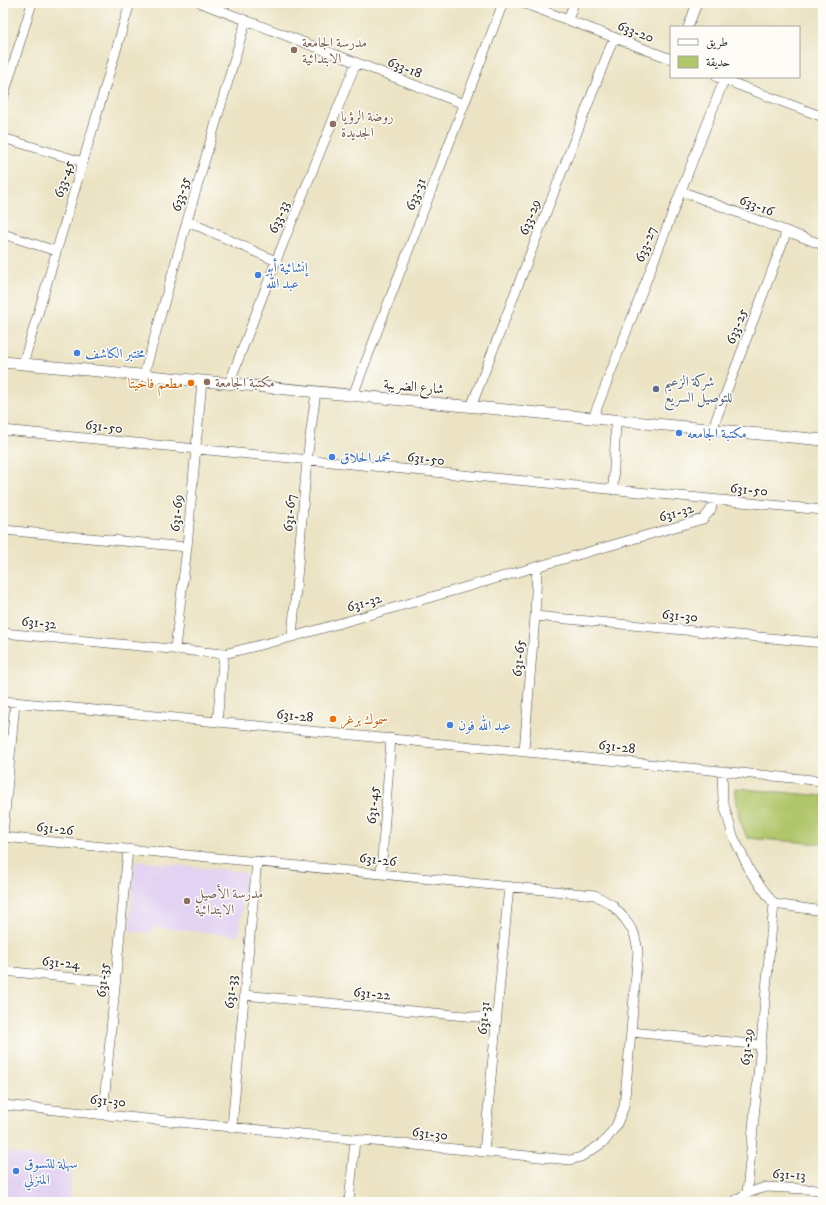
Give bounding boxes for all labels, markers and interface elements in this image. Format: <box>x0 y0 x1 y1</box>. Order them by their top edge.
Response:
street label: 633-20 <box>615 17 657 47</box>
legend <box>670 26 800 78</box>
place label: مدرسة الجامعة الابتدائية <box>302 34 367 68</box>
text: طريق <box>706 35 728 50</box>
marker: مدرسة الجامعة الابتدائية <box>289 45 299 55</box>
street label: 633-18 <box>385 53 424 83</box>
text: حديقة <box>706 55 730 70</box>
place label: روضة الرؤيا الجديدة <box>341 108 394 142</box>
marker: روضة الرؤيا الجديدة <box>328 119 338 129</box>
street label: 633-45 <box>50 158 78 200</box>
street label: 633-35 <box>167 175 195 214</box>
street label: 633-31 <box>401 175 430 213</box>
street label: 633-16 <box>737 191 777 221</box>
street label: 633-29 <box>515 197 545 238</box>
street label: 633-33 <box>264 198 294 236</box>
street label: 633-27 <box>631 224 661 265</box>
place label: إنشائية أبو عبد الله <box>264 257 309 293</box>
marker: إنشائية أبو عبد الله <box>253 270 263 280</box>
street label: 633-25 <box>722 306 752 347</box>
place label: مختبر الكاشف <box>85 345 146 363</box>
marker: مختبر الكاشف <box>72 348 82 358</box>
place label: شركة الزعيم للتوصيل السريع <box>664 373 733 411</box>
place label: مكتبة الجامعة <box>215 374 275 392</box>
place label: مطعم فاخيتا <box>128 375 183 397</box>
street label: شارع الضريبة <box>383 375 445 401</box>
marker: مكتبة الجامعة <box>202 377 212 387</box>
marker: مطعم فاخيتا <box>186 378 196 388</box>
marker: شركة الزعيم للتوصيل السريع <box>651 384 661 394</box>
street label: 631-50 <box>84 416 124 438</box>
place label: مكتبة الجامعه <box>687 425 747 443</box>
marker: مكتبة الجامعه <box>674 428 684 438</box>
street label: 631-50 <box>406 448 446 470</box>
place label: محمد الحلاق <box>340 449 391 467</box>
marker: محمد الحلاق <box>327 452 337 462</box>
street label: 631-50 <box>729 479 769 501</box>
street label: 631-67 <box>279 493 301 533</box>
street label: 631-69 <box>166 494 188 533</box>
street label: 631-32 <box>657 499 696 526</box>
street label: 631-32 <box>345 589 384 616</box>
street label: 631-30 <box>661 605 699 627</box>
street label: 631-32 <box>20 612 57 634</box>
street label: 631-65 <box>508 639 530 678</box>
street label: 631-28 <box>276 705 314 727</box>
place label: سموك برغر <box>341 711 388 729</box>
marker: سموك برغر <box>328 714 338 724</box>
place label: عبد الله فون <box>458 714 511 735</box>
marker: عبد الله فون <box>445 720 455 730</box>
street label: 631-28 <box>597 736 636 758</box>
street label: 631-45 <box>363 785 383 825</box>
street label: 631-26 <box>35 818 75 840</box>
street label: 631-26 <box>358 849 398 871</box>
place label: مدرسة الأصيل الابتدائية <box>195 883 263 919</box>
marker: مدرسة الأصيل الابتدائية <box>182 896 192 906</box>
street label: 631-24 <box>41 952 82 974</box>
street label: 631-35 <box>92 962 114 999</box>
street label: 631-33 <box>221 974 241 1010</box>
street label: 631-22 <box>353 983 391 1005</box>
street label: 631-31 <box>474 1001 494 1036</box>
street label: 631-29 <box>736 1028 758 1066</box>
street label: 631-30 <box>89 1090 127 1112</box>
street label: 631-30 <box>411 1123 449 1145</box>
place label: سهلة للتسوق المنزلي <box>24 1155 78 1191</box>
street label: 631-13 <box>772 1165 806 1185</box>
marker: سهلة للتسوق المنزلي <box>11 1166 21 1176</box>

